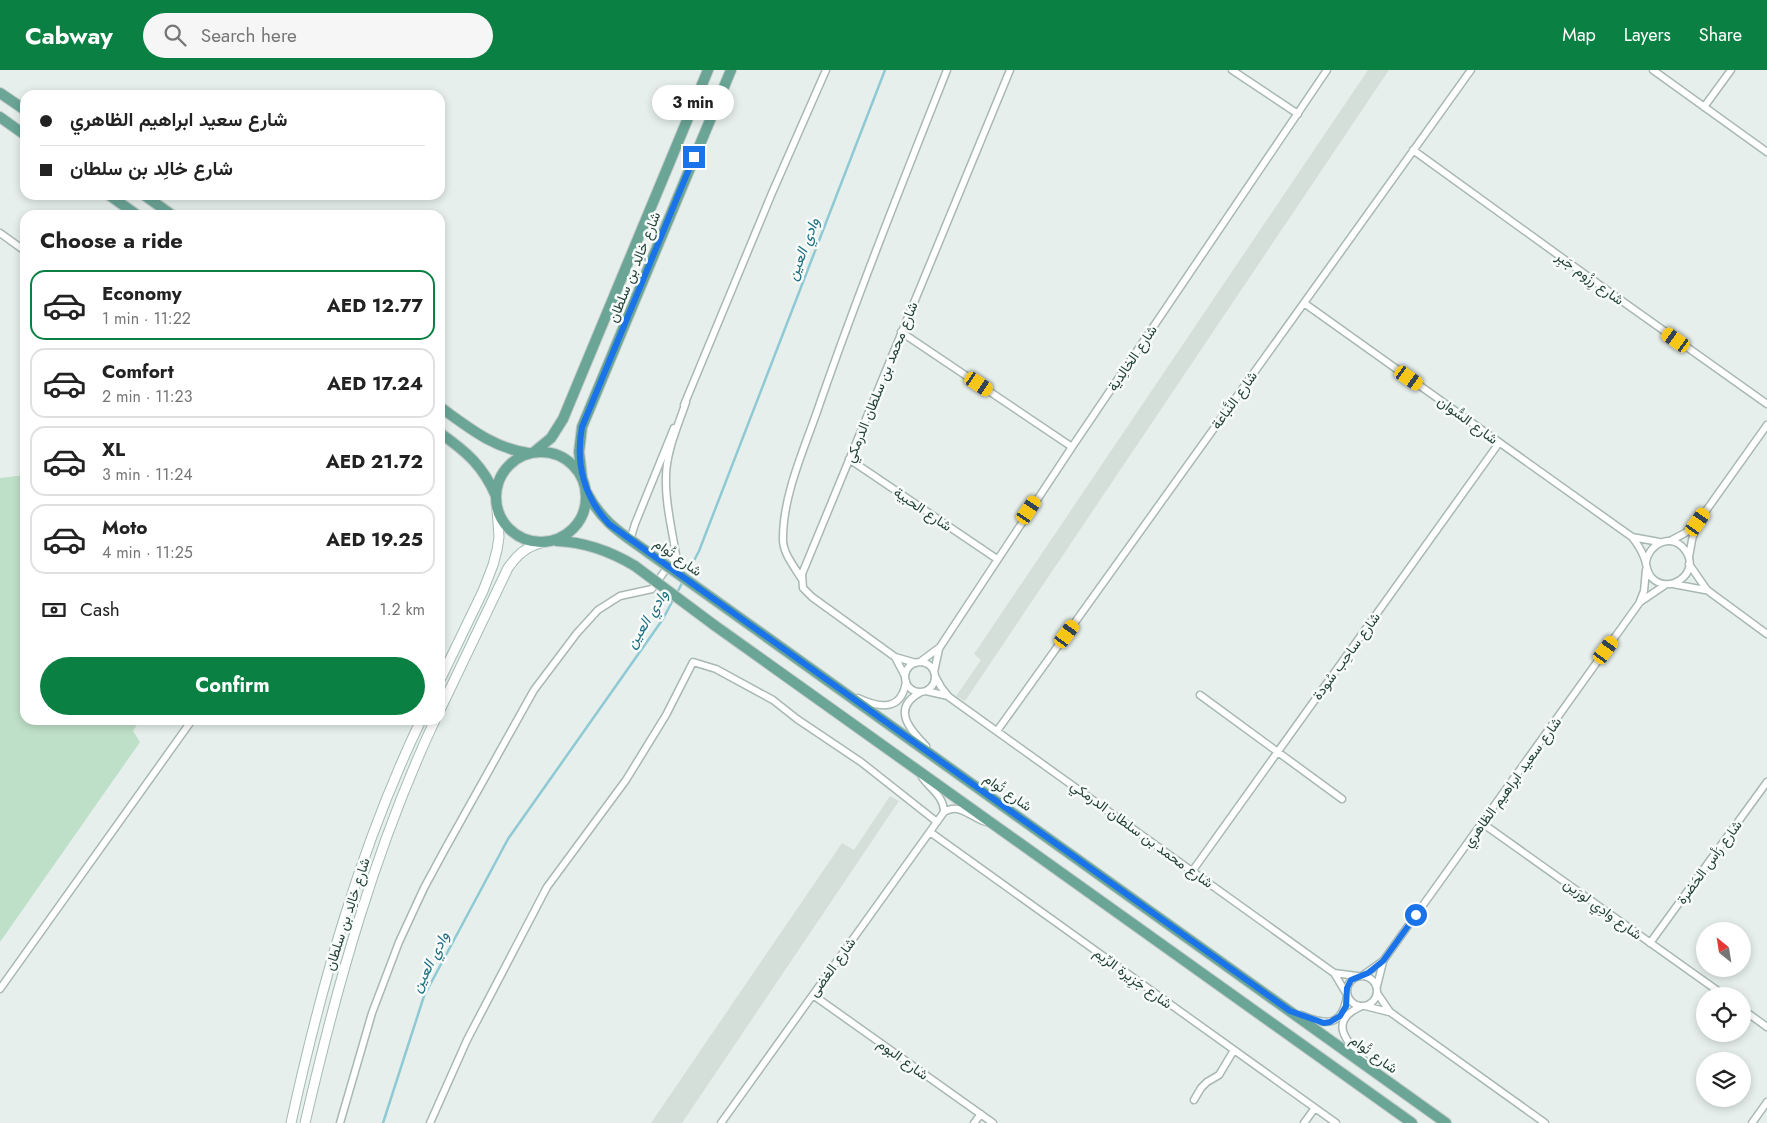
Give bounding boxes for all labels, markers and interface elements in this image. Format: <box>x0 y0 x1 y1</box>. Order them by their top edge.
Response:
search box <box>143 13 493 58</box>
text: Cabway <box>25 18 113 53</box>
icon: search <box>161 21 189 49</box>
text: Search here <box>201 22 297 49</box>
text: Map <box>1562 22 1596 48</box>
text: Layers <box>1624 22 1671 48</box>
text: Share <box>1699 22 1742 48</box>
callout: 3 min <box>653 84 735 119</box>
text: 3 min <box>672 91 714 114</box>
text: شارع سعيد ابراهيم الظاهري <box>70 106 287 133</box>
route end <box>683 146 705 168</box>
text: شارع خالِد بن سلطان <box>70 155 233 182</box>
street label: شارع خالِد بن سلطان <box>603 209 666 326</box>
water label: وادي العين <box>781 214 826 284</box>
text: Choose a ride <box>40 224 183 256</box>
street label: شارع رِزُوم جَبِر <box>1550 246 1628 311</box>
text: Economy <box>102 280 182 307</box>
icon: car <box>42 283 87 328</box>
text: AED 12.77 <box>327 292 423 319</box>
street label: شارع محمد بن سلطان الدرمكي <box>840 299 924 466</box>
text: 1 min · 11:22 <box>102 307 191 330</box>
street label: شارع الخالِدية <box>1102 321 1162 396</box>
car <box>1659 325 1692 355</box>
text: Comfort <box>102 358 174 385</box>
icon: car <box>42 361 87 406</box>
car <box>1392 363 1425 393</box>
street label: شارع النَّباعة <box>1206 367 1263 434</box>
car <box>962 369 995 399</box>
text: AED 17.24 <box>327 370 423 397</box>
text: 2 min · 11:23 <box>102 385 192 408</box>
street label: شارع السُّوان <box>1433 391 1502 450</box>
text: XL <box>102 436 125 463</box>
icon: car <box>42 439 87 484</box>
text: AED 21.72 <box>326 448 423 475</box>
text: 3 min · 11:24 <box>102 463 193 486</box>
street label: شارع الحبية <box>889 482 956 537</box>
car <box>1014 493 1043 527</box>
car <box>1683 505 1712 539</box>
text: Moto <box>102 514 147 541</box>
icon: car <box>42 517 87 562</box>
text: AED 19.25 <box>326 526 423 553</box>
street label: شارع تُوام <box>649 533 706 582</box>
text: 4 min · 11:25 <box>102 541 193 564</box>
water label: وادي العين <box>620 585 675 653</box>
icon: cash <box>40 596 68 624</box>
text: Cash <box>80 596 120 623</box>
text: 1.2 km <box>380 598 425 621</box>
street label: شارع ساحِب سُودة <box>1307 608 1386 705</box>
car <box>1052 617 1081 651</box>
car <box>1591 633 1620 667</box>
button: Confirm <box>40 657 425 715</box>
street label: شارع سعيد ابراهيم الظاهري <box>1458 713 1568 852</box>
street label: شارع تُوام <box>979 768 1036 817</box>
street label: شارع محمد بن سلطان الدرمكي <box>1065 775 1217 894</box>
street label: شارع رَأس الحَضرة <box>1672 816 1747 909</box>
street label: شارع خالِد بن سلطان <box>319 855 376 973</box>
street label: شارع وادِي لورَين <box>1558 874 1646 946</box>
route start <box>1405 904 1427 926</box>
north arrow <box>1696 922 1751 978</box>
map controls <box>1696 922 1751 1107</box>
water label: وادي العين <box>405 927 456 997</box>
street label: شارع الغضى <box>804 933 861 1001</box>
street label: شارع جَزِيرة الرِّيم <box>1089 943 1176 1015</box>
button: locate <box>1696 987 1751 1042</box>
street label: شارع تُوام <box>1346 1030 1402 1079</box>
street label: شارع البوم <box>873 1034 933 1085</box>
button: layers <box>1696 1052 1751 1107</box>

